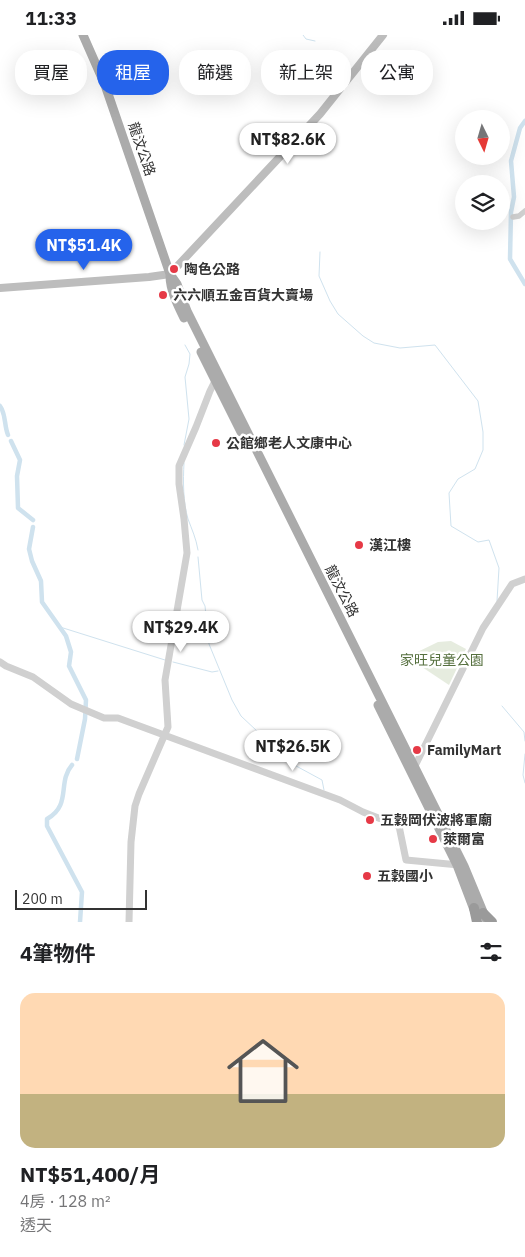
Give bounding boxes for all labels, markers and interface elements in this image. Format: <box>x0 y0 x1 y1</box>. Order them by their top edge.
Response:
text: 11:33 <box>25 6 77 30</box>
chip: 買屋 <box>15 50 87 95</box>
chip: 租屋 <box>97 50 169 95</box>
chip: 篩選 <box>179 50 251 95</box>
chip: 新上架 <box>261 50 351 95</box>
chip: 公寓 <box>361 50 433 95</box>
north arrow <box>455 110 510 165</box>
map controls <box>455 110 510 230</box>
street label: 龍汶公路 <box>124 120 160 178</box>
pin: NT$82.6K <box>236 123 340 165</box>
text: NT$82.6K <box>250 129 326 149</box>
button: layers <box>455 175 510 230</box>
pin: NT$51.4K <box>32 229 136 271</box>
text: NT$51.4K <box>46 235 122 255</box>
place label: 陶色公路 <box>184 260 240 278</box>
marker: 陶色公路 <box>168 263 180 275</box>
place label: 六六順五金百貨大賣場 <box>173 286 313 304</box>
marker: 六六順五金百貨大賣場 <box>157 289 169 301</box>
place label: 公館鄉老人文康中心 <box>226 434 352 452</box>
marker: 公館鄉老人文康中心 <box>210 437 222 449</box>
place label: 漢江樓 <box>369 536 411 554</box>
marker: 漢江樓 <box>353 539 365 551</box>
street label: 龍汶公路 <box>321 562 363 620</box>
pin: NT$29.4K <box>129 611 233 653</box>
text: NT$29.4K <box>143 617 219 637</box>
park label: 家旺兒童公園 <box>400 651 484 669</box>
pin: NT$26.5K <box>241 729 345 772</box>
text: NT$26.5K <box>255 736 331 756</box>
place label: FamilyMart <box>427 741 501 759</box>
marker: FamilyMart <box>411 744 423 756</box>
place label: 五穀岡伏波將軍廟 <box>380 811 492 829</box>
marker: 五穀岡伏波將軍廟 <box>364 814 376 826</box>
place label: 萊爾富 <box>443 830 485 848</box>
marker: 萊爾富 <box>427 833 439 845</box>
place label: 五穀國小 <box>377 867 433 885</box>
marker: 五穀國小 <box>361 870 373 882</box>
scale bar <box>15 887 148 910</box>
text: 200 m <box>22 890 63 908</box>
icon: filters <box>477 938 505 966</box>
text: 4筆物件 <box>20 939 96 967</box>
icon: home <box>218 1026 308 1116</box>
text: NT$51,400/月 <box>20 1160 160 1188</box>
text: 4房 · 128 m² <box>20 1191 110 1211</box>
text: 透天 <box>20 1215 52 1235</box>

